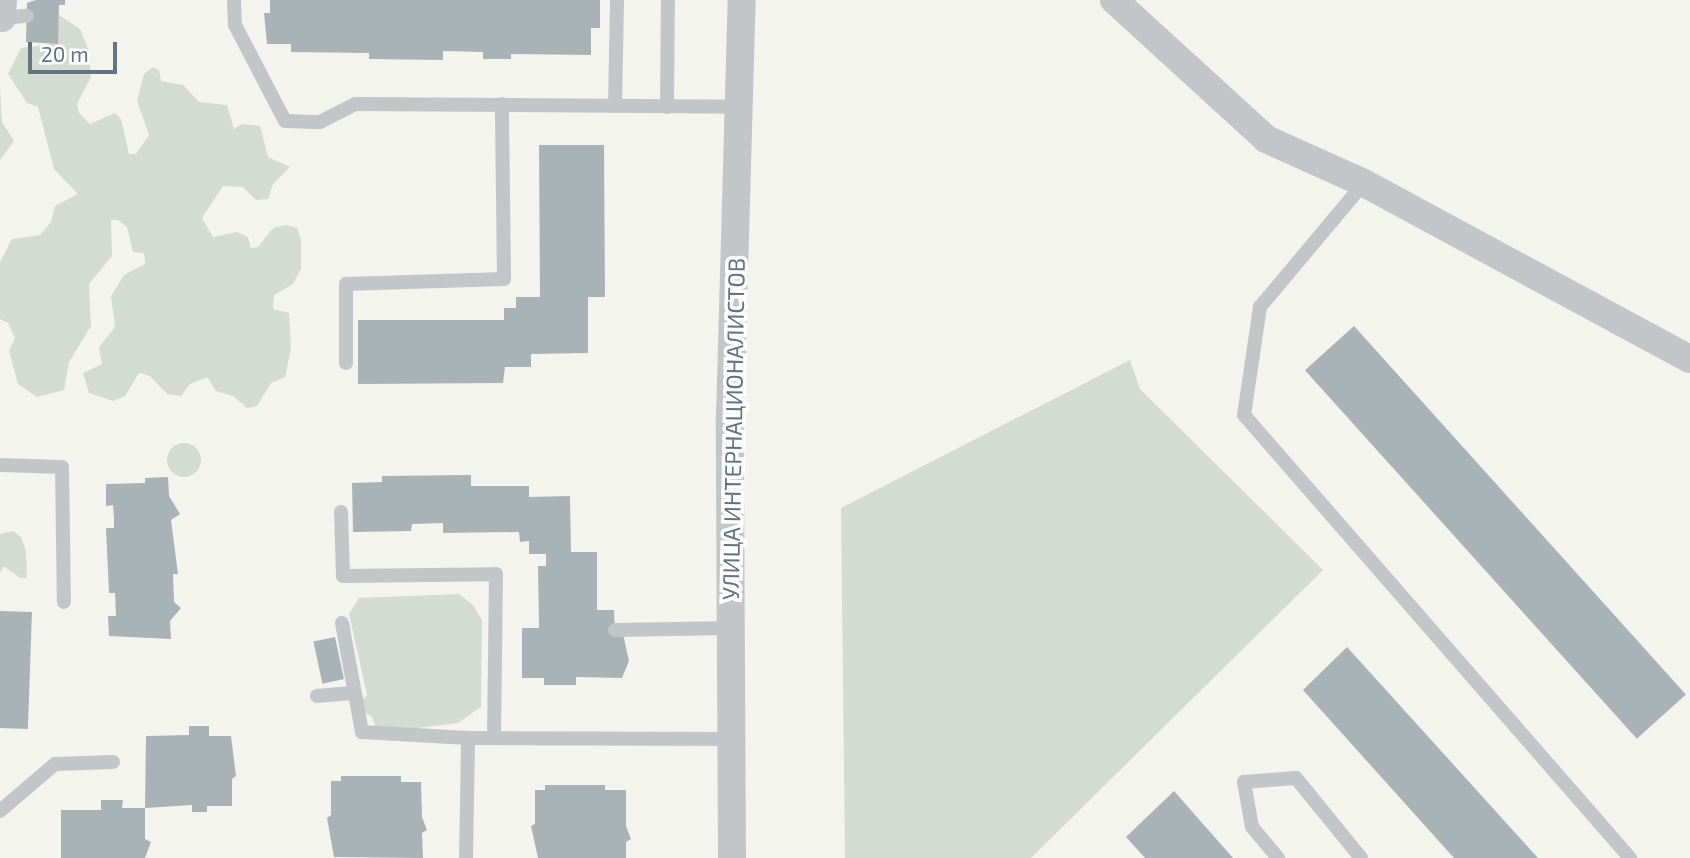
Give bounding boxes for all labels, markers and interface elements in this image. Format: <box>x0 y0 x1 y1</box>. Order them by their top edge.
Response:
scale bar <box>32 28 121 72</box>
text: 20 m <box>41 41 89 66</box>
street label: УЛИЦА ИНТЕРНАЦИОНАЛИСТОВ <box>716 258 750 600</box>

